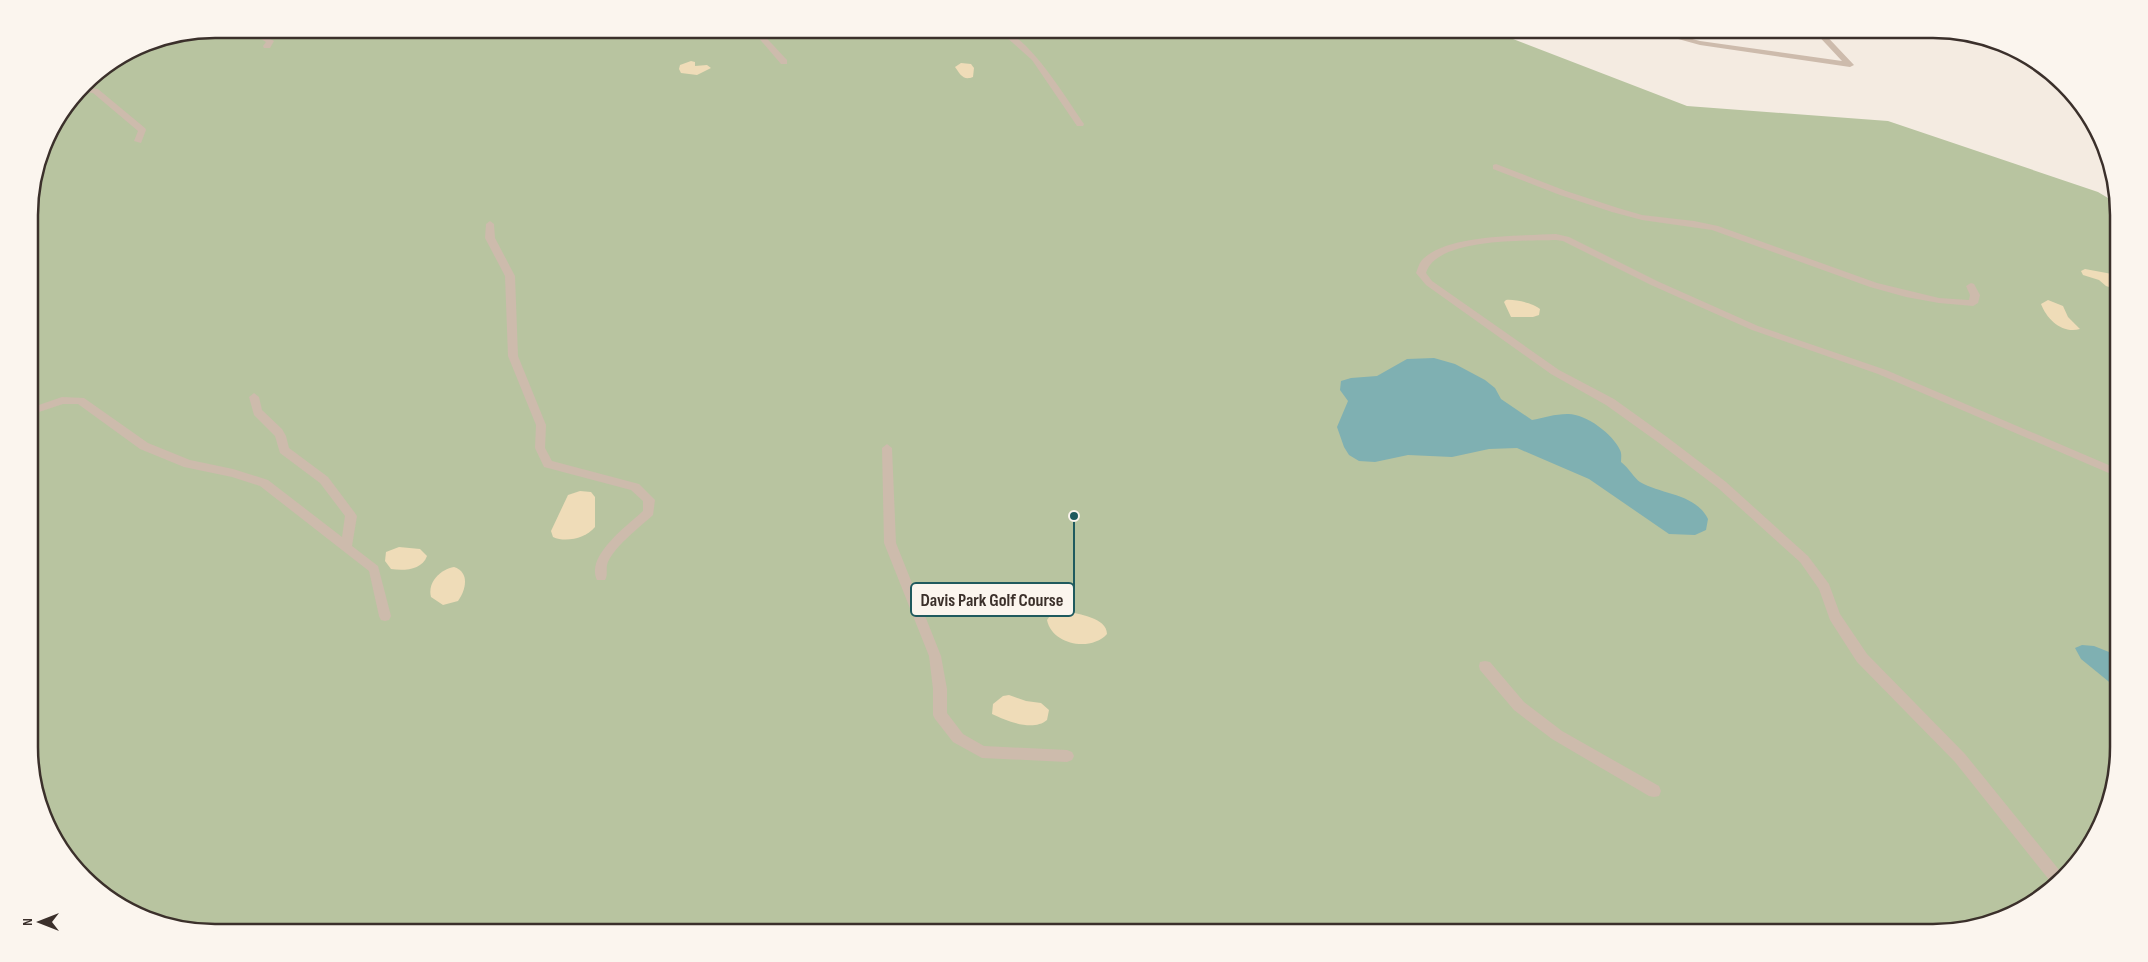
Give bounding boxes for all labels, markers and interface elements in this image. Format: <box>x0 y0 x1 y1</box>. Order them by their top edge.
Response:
callout: Davis Park Golf Course <box>911 583 1074 616</box>
text: Davis Park Golf Course <box>921 590 1063 611</box>
north arrow <box>15 897 65 947</box>
text: N <box>19 918 36 926</box>

